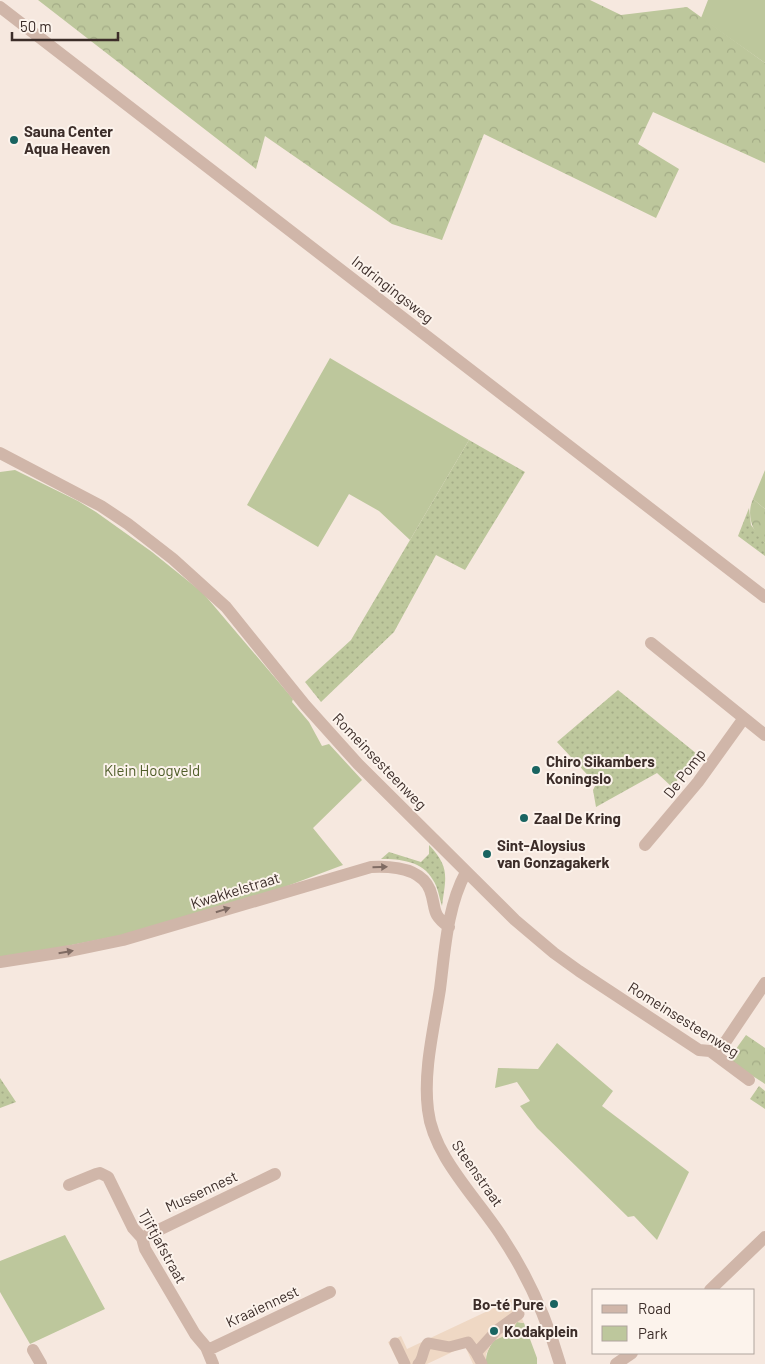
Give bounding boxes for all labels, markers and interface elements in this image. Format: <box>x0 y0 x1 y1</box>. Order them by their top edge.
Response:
scale bar <box>12 10 119 42</box>
text: 50 m <box>20 17 52 35</box>
place label: Sauna Center Aqua Heaven <box>24 122 113 157</box>
marker: Sauna Center Aqua Heaven <box>8 134 20 146</box>
street label: Indringingsweg <box>349 252 437 326</box>
street label: Romeinsesteenweg <box>329 709 431 813</box>
street label: De Pomp <box>659 745 709 801</box>
place label: Chiro Sikambers Koningslo <box>546 752 655 787</box>
park label: Klein Hoogveld <box>104 761 200 779</box>
marker: Chiro Sikambers Koningslo <box>530 764 542 776</box>
place label: Zaal De Kring <box>534 809 621 827</box>
marker: Zaal De Kring <box>518 812 530 824</box>
place label: Sint-Aloysius van Gonzagakerk <box>497 836 610 871</box>
marker: Sint-Aloysius van Gonzagakerk <box>481 848 493 860</box>
one-way arrow <box>372 863 388 871</box>
street label: Kwakkelstraat <box>188 868 282 912</box>
one-way arrow <box>216 906 231 914</box>
one-way arrow <box>59 947 75 955</box>
street label: Romeinsesteenweg <box>625 978 743 1060</box>
street label: Steenstraat <box>449 1136 507 1210</box>
street label: Mussennest <box>162 1166 240 1216</box>
street label: Tjiftjafstraat <box>135 1206 191 1286</box>
street label: Kraaiennest <box>223 1281 301 1331</box>
legend <box>592 1289 755 1354</box>
place label: Bo-té Pure <box>473 1295 544 1313</box>
marker: Bo-té Pure <box>548 1298 560 1310</box>
text: Road <box>638 1299 671 1317</box>
place label: Kodakplein <box>504 1322 578 1340</box>
text: Park <box>638 1324 668 1342</box>
marker: Kodakplein <box>488 1325 500 1337</box>

